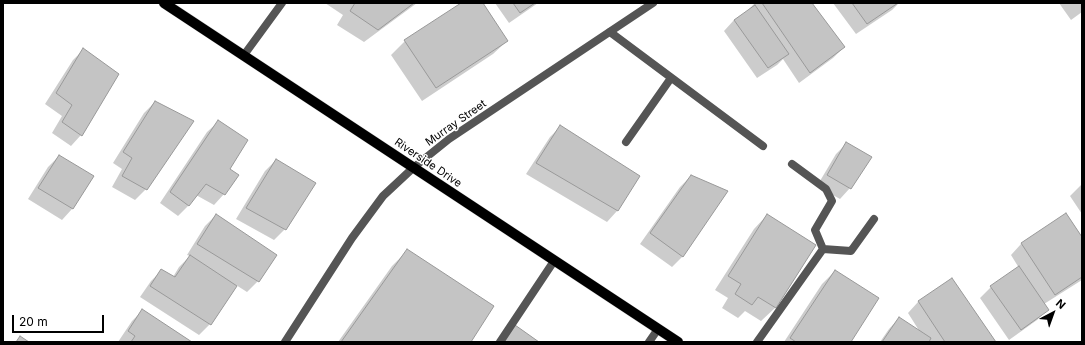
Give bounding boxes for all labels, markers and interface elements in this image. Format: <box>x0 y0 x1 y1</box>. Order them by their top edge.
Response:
street label: Murray Street <box>423 97 489 149</box>
street label: Riverside Drive <box>392 136 464 190</box>
north arrow <box>1033 293 1073 333</box>
text: N <box>1053 296 1069 312</box>
scale bar <box>14 307 106 333</box>
text: 20 m <box>19 314 48 329</box>

